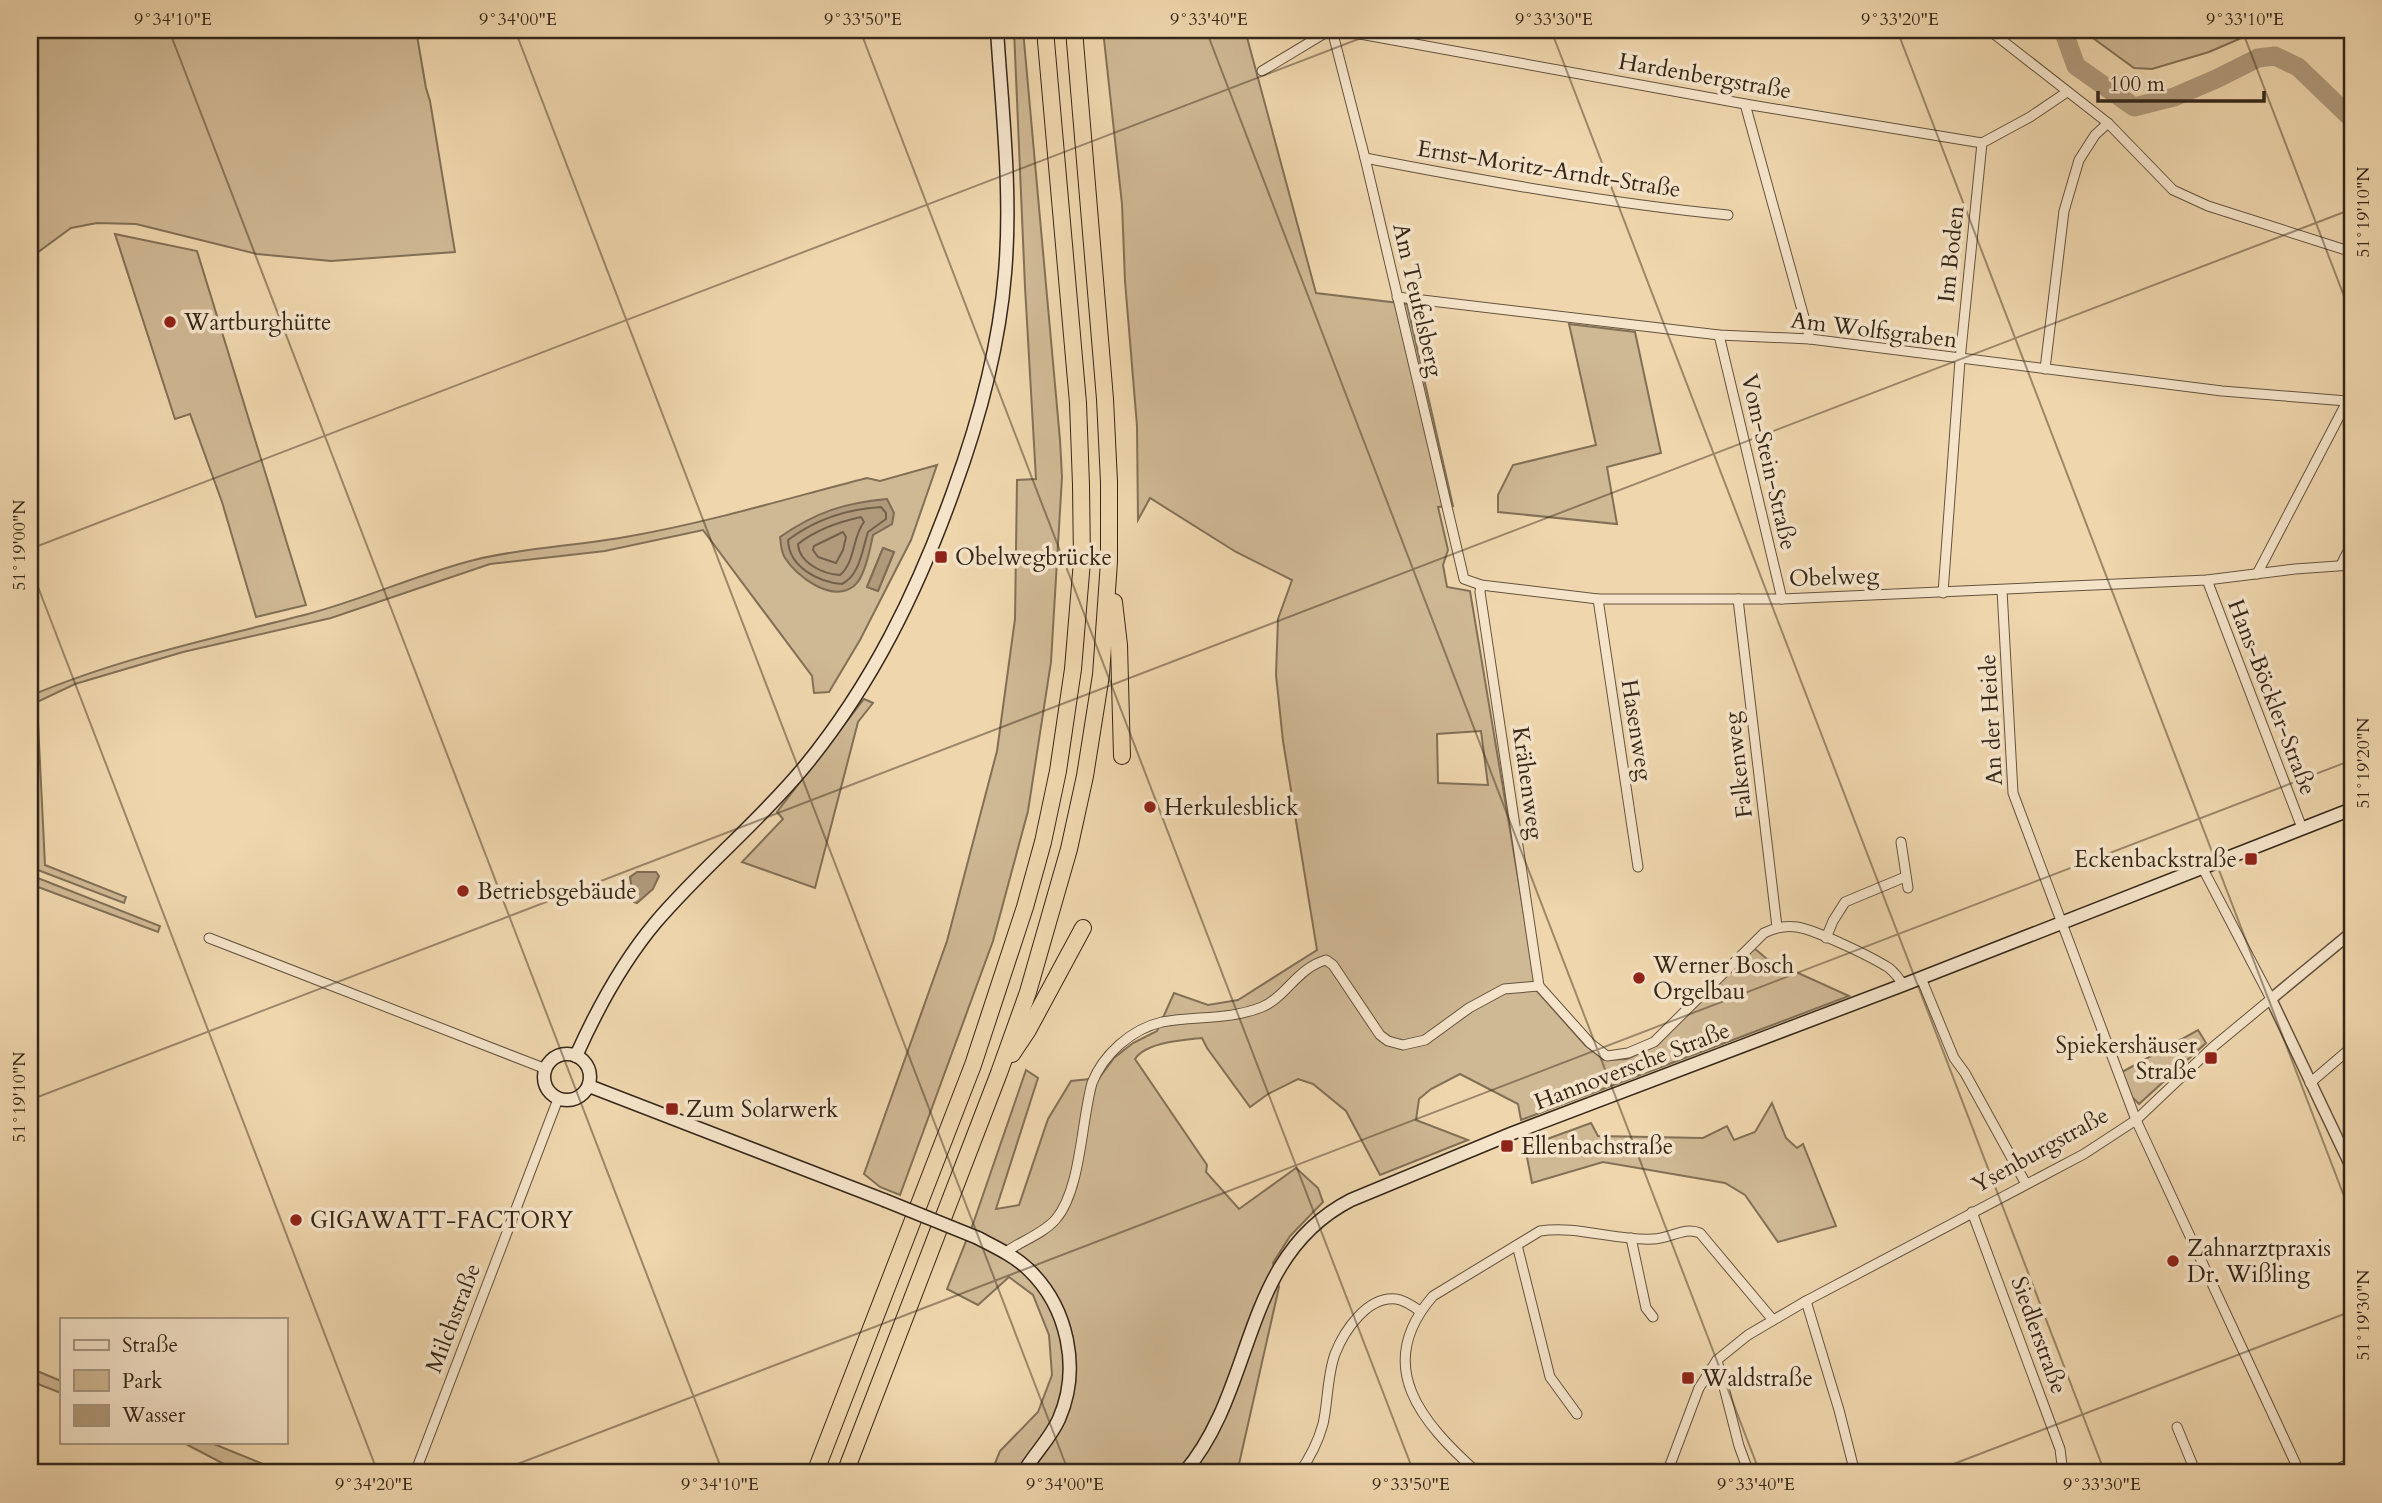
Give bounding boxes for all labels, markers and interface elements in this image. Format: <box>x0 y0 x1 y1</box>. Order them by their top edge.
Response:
text: 9°34'10"E <box>134 7 212 32</box>
text: 9°34'00"E <box>479 7 557 32</box>
text: 9°33'50"E <box>824 7 902 32</box>
text: 9°33'40"E <box>1170 7 1248 32</box>
text: 9°33'30"E <box>1515 7 1593 32</box>
text: 9°33'20"E <box>1861 7 1939 32</box>
text: 9°33'10"E <box>2206 7 2284 32</box>
street label: Hardenbergstraße <box>1616 46 1794 106</box>
scale bar <box>2098 60 2265 104</box>
text: 100 m <box>2109 70 2165 99</box>
street label: Ernst-Moritz-Arndt-Straße <box>1415 133 1683 205</box>
text: 51°19'10"N <box>2351 166 2376 258</box>
street label: Im Boden <box>1930 204 1972 304</box>
street label: Am Teufelsberg <box>1385 220 1451 380</box>
street label: Am Wolfsgraben <box>1789 304 1959 356</box>
place label: Wartburghütte <box>183 307 331 338</box>
marker: Wartburghütte <box>162 314 178 330</box>
street label: Vom-Stein-Straße <box>1734 371 1804 553</box>
text: 51°19'00"N <box>7 499 32 591</box>
place label: Obelwegbrücke <box>955 542 1112 573</box>
marker: Obelwegbrücke <box>933 549 949 565</box>
street label: Obelweg <box>1788 560 1880 594</box>
street label: Hans-Böckler-Straße <box>2220 595 2324 799</box>
street label: An der Heide <box>1972 653 2010 787</box>
street label: Hasenweg <box>1614 677 1660 783</box>
street label: Falkenweg <box>1716 710 1760 820</box>
text: 51°19'20"N <box>2351 717 2376 809</box>
street label: Krähenweg <box>1505 725 1551 841</box>
place label: Herkulesblick <box>1164 792 1299 823</box>
marker: Herkulesblick <box>1142 799 1158 815</box>
place label: Eckenbackstraße <box>2074 844 2237 875</box>
marker: Eckenbackstraße <box>2243 851 2259 867</box>
place label: Betriebsgebäude <box>477 876 637 907</box>
marker: Betriebsgebäude <box>455 883 471 899</box>
place label: Werner Bosch Orgelbau <box>1652 950 1795 1007</box>
marker: Werner Bosch Orgelbau <box>1631 970 1647 986</box>
street label: Hannoversche Straße <box>1530 1014 1734 1118</box>
place label: Spiekershäuser Straße <box>2056 1030 2198 1087</box>
marker: Spiekershäuser Straße <box>2203 1050 2219 1066</box>
text: 51°19'10"N <box>7 1051 32 1143</box>
place label: Zum Solarwerk <box>686 1094 839 1125</box>
street label: Ysenburgstraße <box>1966 1100 2114 1200</box>
marker: Zum Solarwerk <box>664 1101 680 1117</box>
place label: Ellenbachstraße <box>1521 1131 1673 1162</box>
marker: Ellenbachstraße <box>1499 1138 1515 1154</box>
place label: GIGAWATT-FACTORY <box>310 1205 574 1236</box>
marker: GIGAWATT-FACTORY <box>288 1212 304 1228</box>
place label: Zahnarztpraxis Dr. Wißling <box>2187 1233 2331 1290</box>
marker: Zahnarztpraxis Dr. Wißling <box>2165 1253 2181 1269</box>
street label: Milchstraße <box>418 1259 488 1377</box>
text: 51°19'30"N <box>2351 1269 2376 1361</box>
street label: Siedlerstraße <box>2003 1272 2075 1398</box>
legend <box>60 1318 287 1444</box>
text: Straße <box>122 1331 178 1360</box>
place label: Waldstraße <box>1701 1363 1813 1394</box>
text: Park <box>122 1367 163 1396</box>
marker: Waldstraße <box>1680 1370 1696 1386</box>
text: Wasser <box>121 1401 186 1430</box>
text: 9°34'20"E <box>335 1472 413 1497</box>
text: 9°34'10"E <box>681 1472 759 1497</box>
text: 9°34'00"E <box>1026 1472 1104 1497</box>
text: 9°33'50"E <box>1372 1472 1450 1497</box>
text: 9°33'40"E <box>1717 1472 1795 1497</box>
text: 9°33'30"E <box>2063 1472 2141 1497</box>

